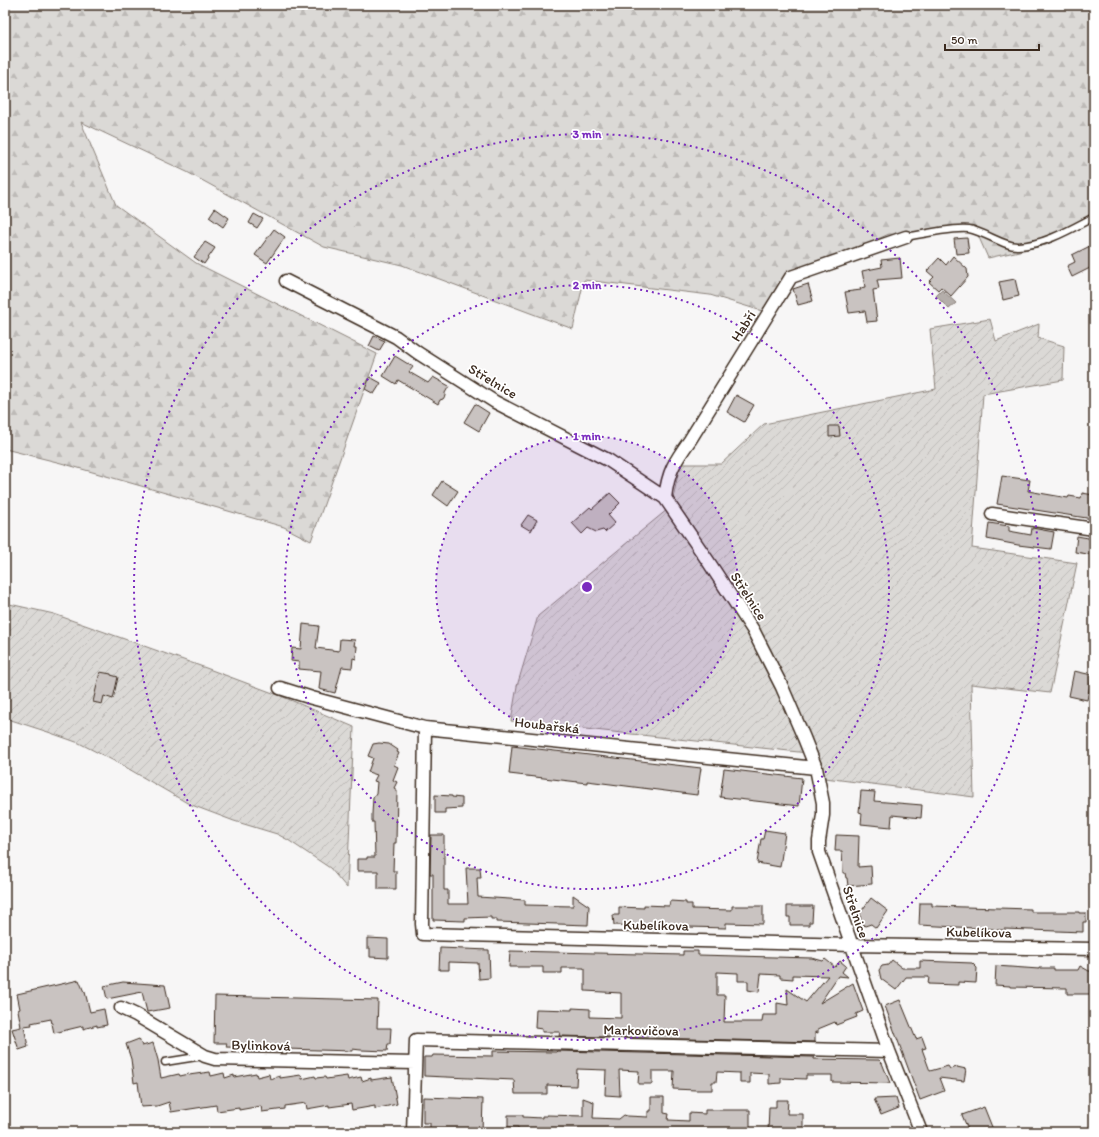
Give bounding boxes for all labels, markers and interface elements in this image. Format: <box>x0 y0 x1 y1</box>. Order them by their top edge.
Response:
scale bar <box>945 26 1039 52</box>
text: 50 m <box>951 33 977 47</box>
text: 3 min <box>573 127 602 141</box>
text: 2 min <box>573 278 602 292</box>
street label: Habří <box>727 307 760 345</box>
street label: Střelnice <box>465 360 521 403</box>
text: 1 min <box>573 429 602 443</box>
street label: Střelnice <box>727 569 771 624</box>
centre of rings <box>580 580 594 594</box>
street label: Houbařská <box>514 714 581 737</box>
street label: Střelnice <box>839 884 872 941</box>
street label: Kubelíkova <box>623 916 690 935</box>
street label: Kubelíkova <box>946 923 1013 942</box>
street label: Markovičova <box>603 1021 679 1040</box>
street label: Bylinková <box>231 1036 291 1055</box>

